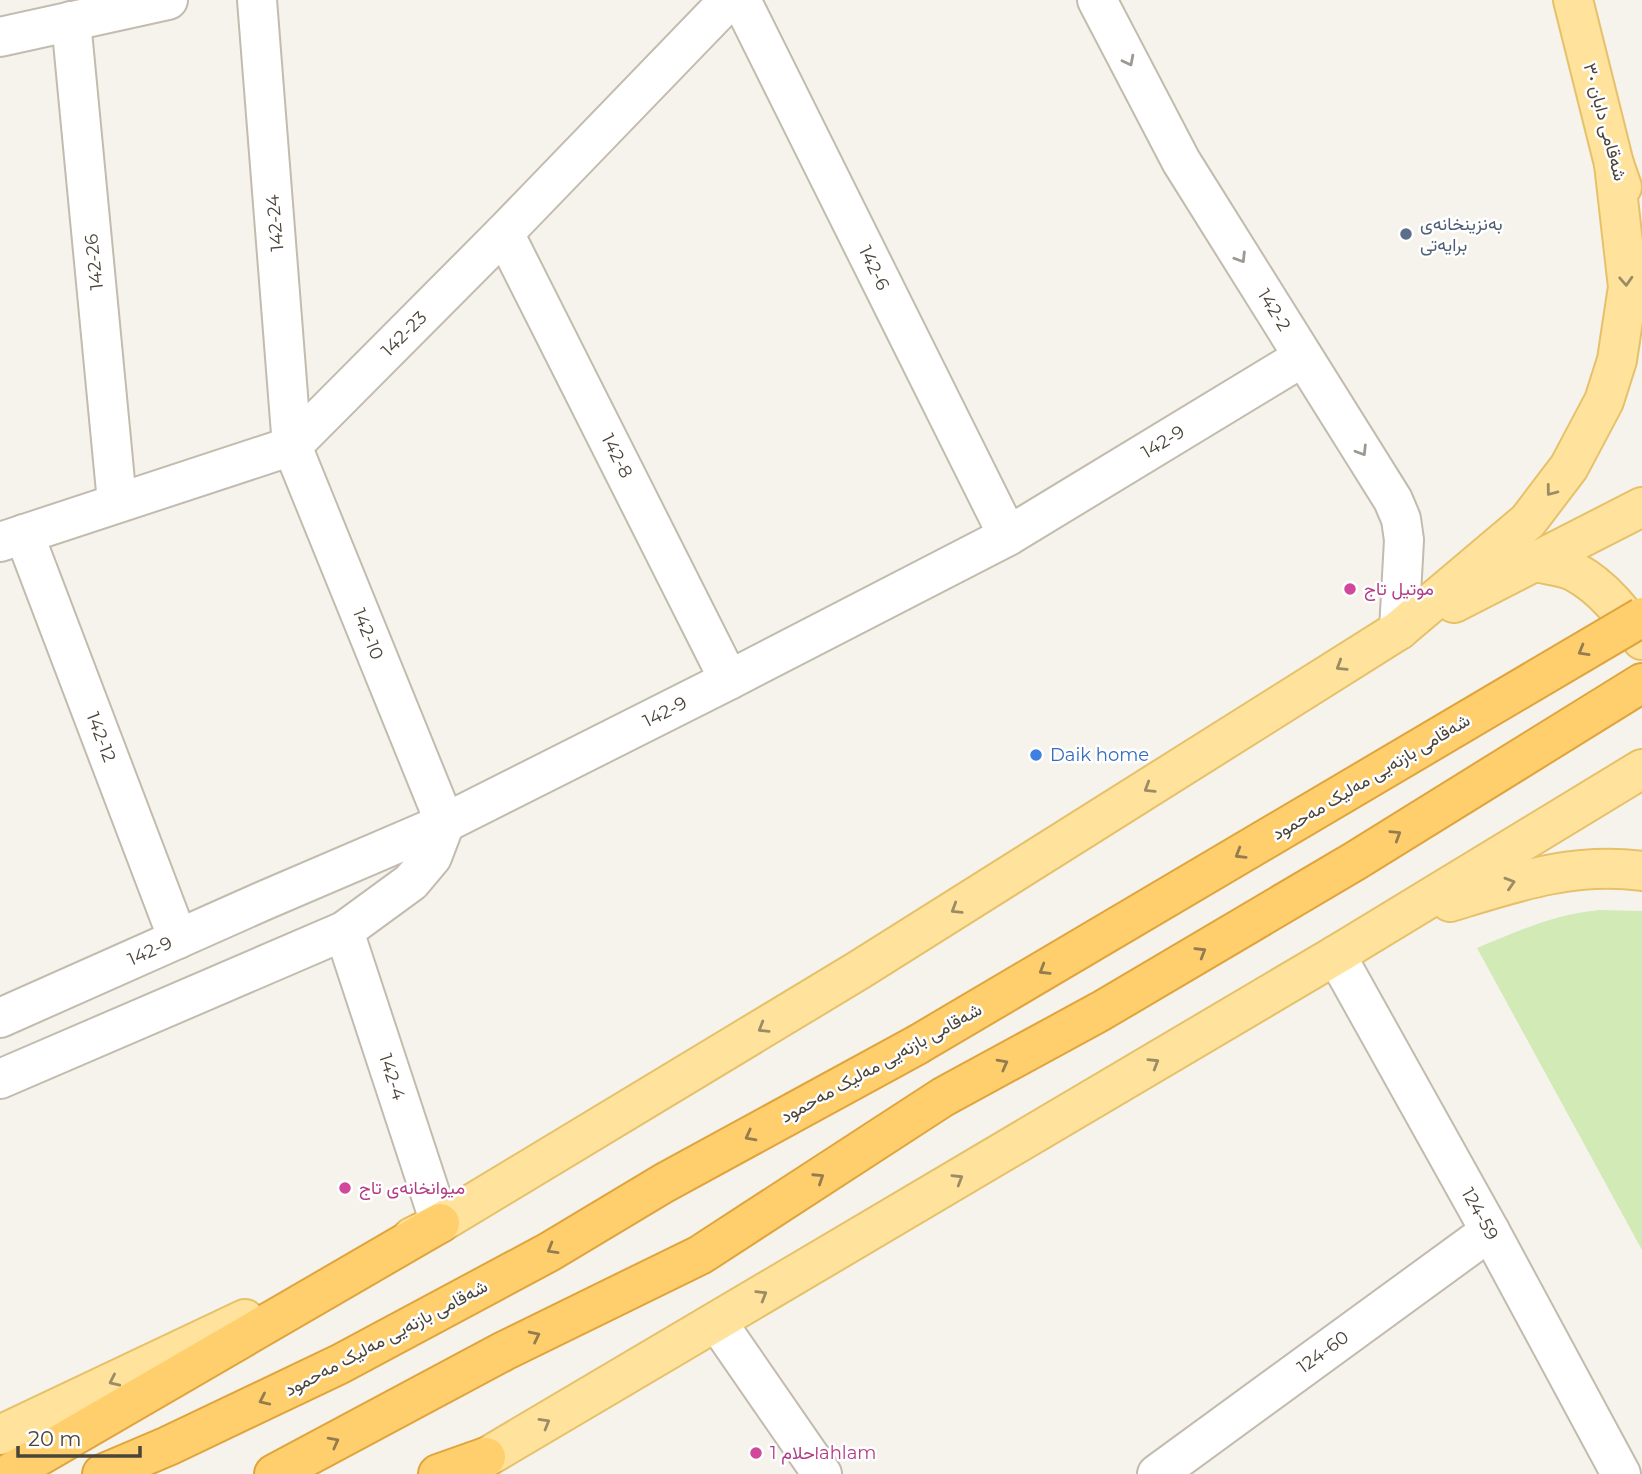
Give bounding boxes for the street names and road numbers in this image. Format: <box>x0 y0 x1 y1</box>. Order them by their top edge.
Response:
street label: شەقامی دابان ٣٠ <box>1579 61 1631 183</box>
street label: 142-24 <box>262 194 288 252</box>
street label: 142-26 <box>80 233 108 291</box>
street label: 142-6 <box>854 242 894 294</box>
street label: 142-2 <box>1253 285 1295 335</box>
street label: 142-23 <box>377 307 431 361</box>
street label: 142-9 <box>1137 421 1189 463</box>
street label: 142-8 <box>597 430 637 482</box>
street label: 142-10 <box>348 605 388 663</box>
street label: 142-9 <box>639 692 691 732</box>
street label: 142-12 <box>81 709 121 765</box>
street label: شەقامی بازنەیی مەلیک مەحمود <box>1268 709 1474 845</box>
street label: 142-9 <box>124 932 176 970</box>
street label: شەقامی بازنەیی مەلیک مەحمود <box>776 998 986 1128</box>
street label: 142-4 <box>374 1051 410 1103</box>
street label: 124-59 <box>1457 1184 1503 1244</box>
street label: شەقامی بازنەیی مەلیک مەحمود <box>281 1275 491 1401</box>
street label: 124-60 <box>1293 1326 1353 1378</box>

